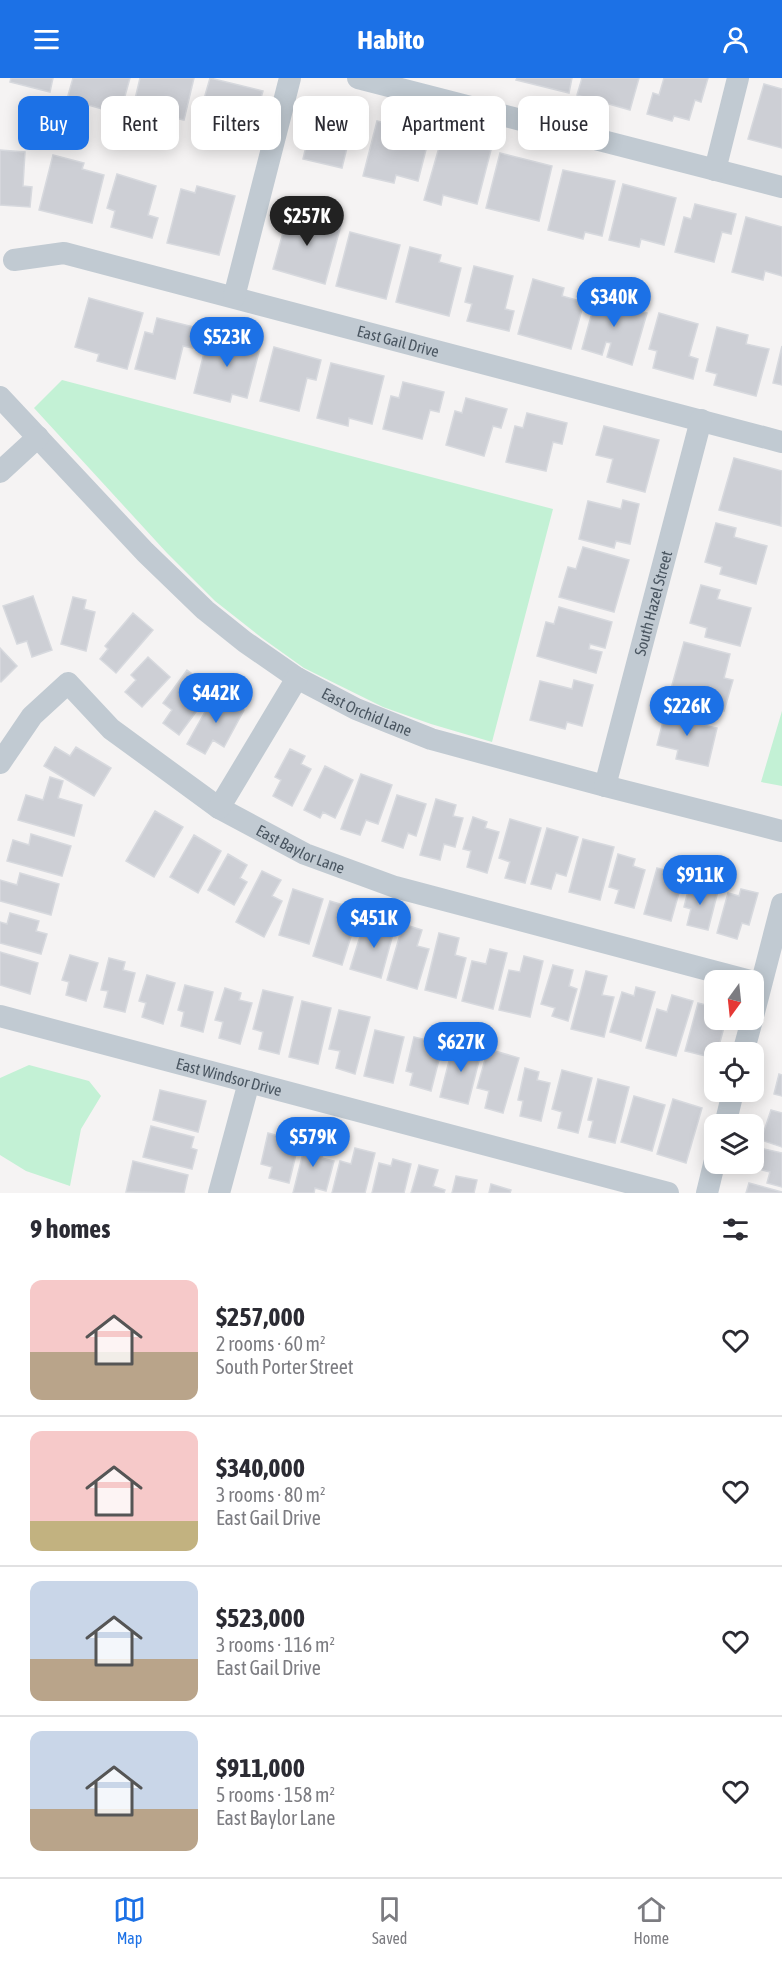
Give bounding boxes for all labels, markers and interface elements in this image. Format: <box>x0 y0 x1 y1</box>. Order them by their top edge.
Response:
icon: menu <box>30 23 63 56</box>
icon: person <box>719 23 752 56</box>
text: Habito <box>357 24 425 55</box>
chip: Buy <box>18 96 89 150</box>
chip: Rent <box>101 96 179 150</box>
chip: Filters <box>191 96 281 150</box>
chip: New <box>293 96 369 150</box>
chip: Apartment <box>381 96 506 150</box>
chip: House <box>518 96 609 150</box>
pin: $257K <box>265 196 349 247</box>
text: $257K <box>284 204 330 227</box>
pin: $340K <box>572 277 656 328</box>
text: $340K <box>591 285 637 308</box>
pin: $523K <box>185 317 269 368</box>
street label: East Gail Drive <box>355 322 441 360</box>
text: $523K <box>204 325 250 348</box>
street label: South Hazel Street <box>631 548 675 658</box>
pin: $442K <box>174 673 258 724</box>
text: $442K <box>193 681 239 704</box>
street label: East Orchid Lane <box>319 684 415 739</box>
pin: $226K <box>645 686 729 737</box>
text: $226K <box>664 694 710 717</box>
street label: East Baylor Lane <box>253 821 347 877</box>
pin: $911K <box>658 855 742 906</box>
text: $911K <box>677 863 723 886</box>
pin: $451K <box>332 898 416 949</box>
text: $451K <box>351 906 397 929</box>
north arrow <box>704 970 764 1030</box>
map controls <box>704 970 764 1174</box>
pin: $627K <box>419 1022 503 1073</box>
text: $627K <box>438 1030 484 1053</box>
button: locate <box>704 1042 764 1102</box>
street label: East Windsor Drive <box>174 1054 284 1099</box>
button: layers <box>704 1114 764 1174</box>
pin: $579K <box>271 1117 355 1168</box>
text: $579K <box>290 1125 336 1148</box>
icon: filters <box>719 1213 752 1246</box>
text: 9 homes <box>30 1214 110 1244</box>
text: $257,000 <box>216 1302 305 1332</box>
icon: home <box>78 1304 150 1376</box>
icon: heart <box>719 1324 752 1357</box>
text: 2 rooms · 60 m² <box>216 1332 326 1355</box>
text: South Porter Street <box>216 1355 354 1378</box>
text: $340,000 <box>216 1453 305 1483</box>
icon: home <box>78 1455 150 1527</box>
icon: heart <box>719 1475 752 1508</box>
text: 3 rooms · 80 m² <box>216 1483 326 1506</box>
text: East Gail Drive <box>216 1506 321 1529</box>
text: $523,000 <box>216 1603 305 1633</box>
icon: home <box>78 1605 150 1677</box>
icon: heart <box>719 1625 752 1658</box>
text: 3 rooms · 116 m² <box>216 1633 335 1656</box>
text: East Gail Drive <box>216 1656 321 1679</box>
text: $911,000 <box>216 1753 305 1783</box>
icon: home <box>78 1755 150 1827</box>
icon: heart <box>719 1775 752 1808</box>
text: 5 rooms · 158 m² <box>216 1783 335 1806</box>
text: East Baylor Lane <box>216 1806 335 1829</box>
tab: Map <box>113 1893 146 1947</box>
tab: Saved <box>372 1893 407 1947</box>
tab: Home <box>633 1893 669 1947</box>

